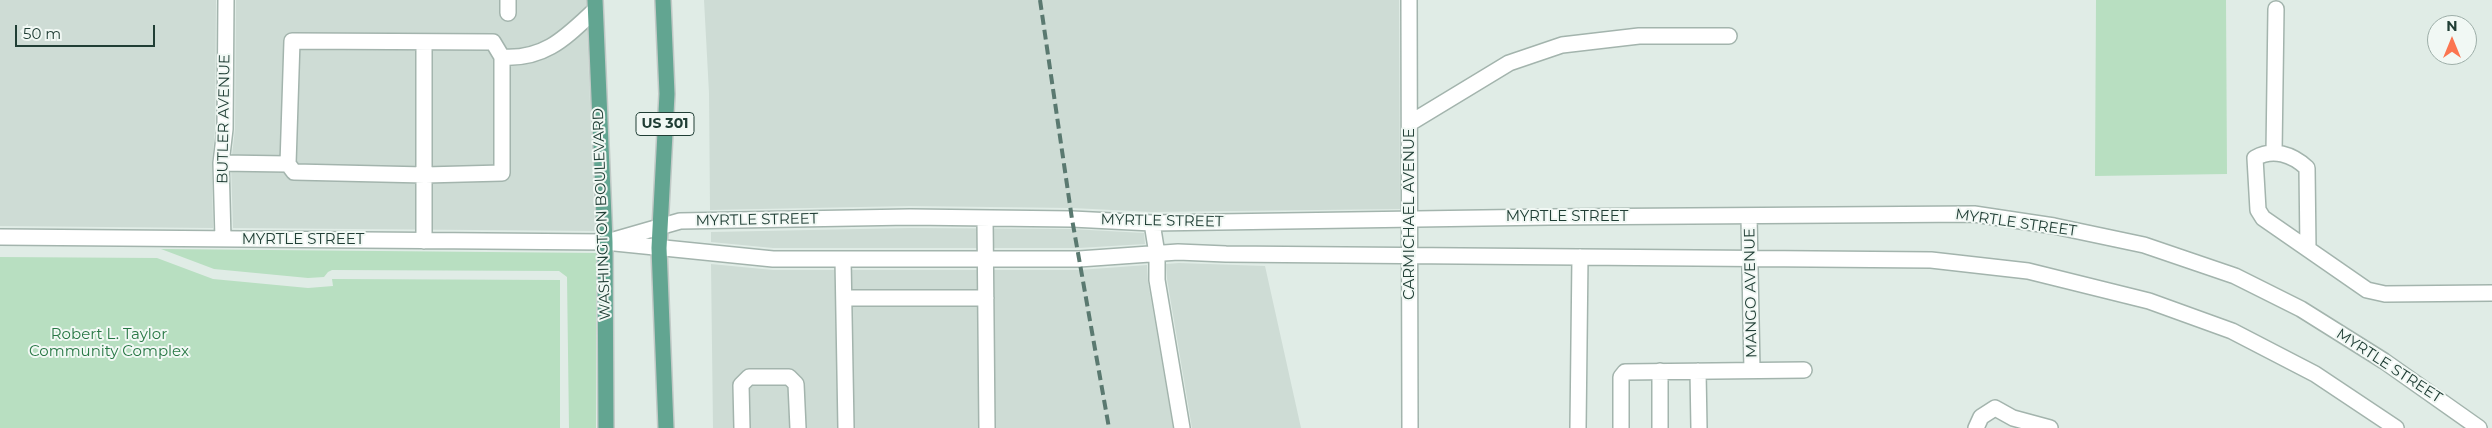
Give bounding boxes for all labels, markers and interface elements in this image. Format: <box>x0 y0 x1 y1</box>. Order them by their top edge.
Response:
scale bar <box>18 15 158 47</box>
north arrow <box>2427 15 2477 65</box>
text: N <box>2446 17 2458 35</box>
text: 50 m <box>23 24 61 43</box>
street label: BUTLER AVENUE <box>214 54 234 184</box>
street label: WASHINGTON BOULEVARD <box>589 108 615 320</box>
road number: US 301 <box>636 112 694 136</box>
street label: CARMICHAEL AVENUE <box>1401 128 1419 300</box>
street label: MYRTLE STREET <box>1954 206 2078 240</box>
street label: MYRTLE STREET <box>1506 208 1628 226</box>
street label: MYRTLE STREET <box>695 210 819 230</box>
street label: MYRTLE STREET <box>1100 211 1224 231</box>
street label: MANGO AVENUE <box>1741 228 1761 358</box>
street label: MYRTLE STREET <box>242 231 364 249</box>
street label: MYRTLE STREET <box>2333 325 2445 407</box>
park label: Robert L. Taylor Community Complex <box>29 326 189 361</box>

